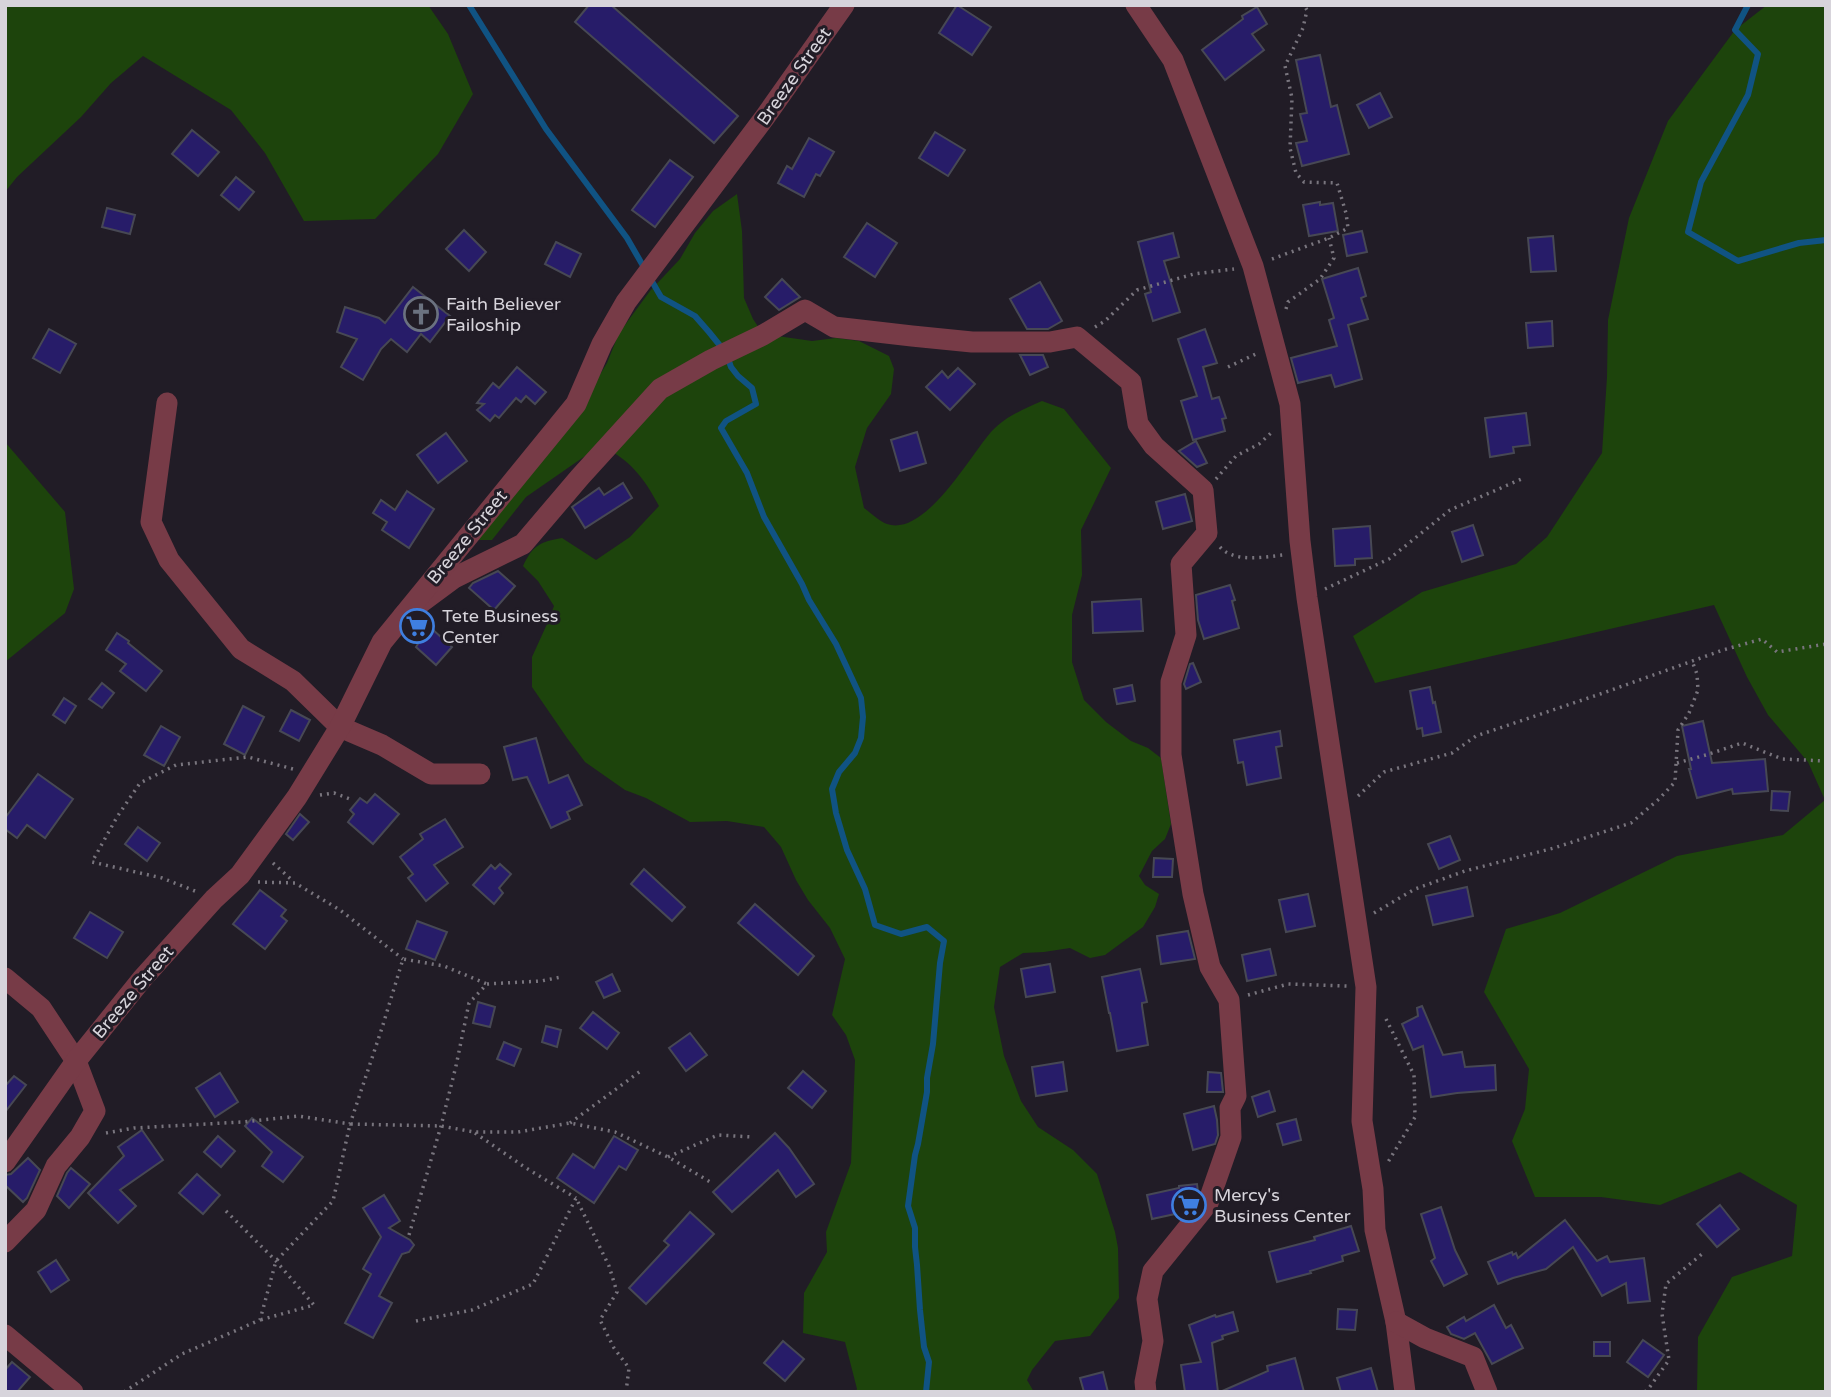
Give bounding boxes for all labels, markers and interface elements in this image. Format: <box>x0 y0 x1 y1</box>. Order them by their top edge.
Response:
street label: Breeze Street <box>752 23 836 129</box>
place label: Faith Believer Failoship <box>446 293 561 336</box>
church icon: Faith Believer Failoship <box>402 295 440 333</box>
street label: Breeze Street <box>422 485 512 588</box>
place label: Tete Business Center <box>442 605 558 648</box>
supermarket icon: Tete Business Center <box>398 607 436 645</box>
street label: Breeze Street <box>88 941 178 1043</box>
place label: Mercy's Business Center <box>1214 1184 1351 1227</box>
supermarket icon: Mercy's Business Center <box>1170 1186 1208 1224</box>

